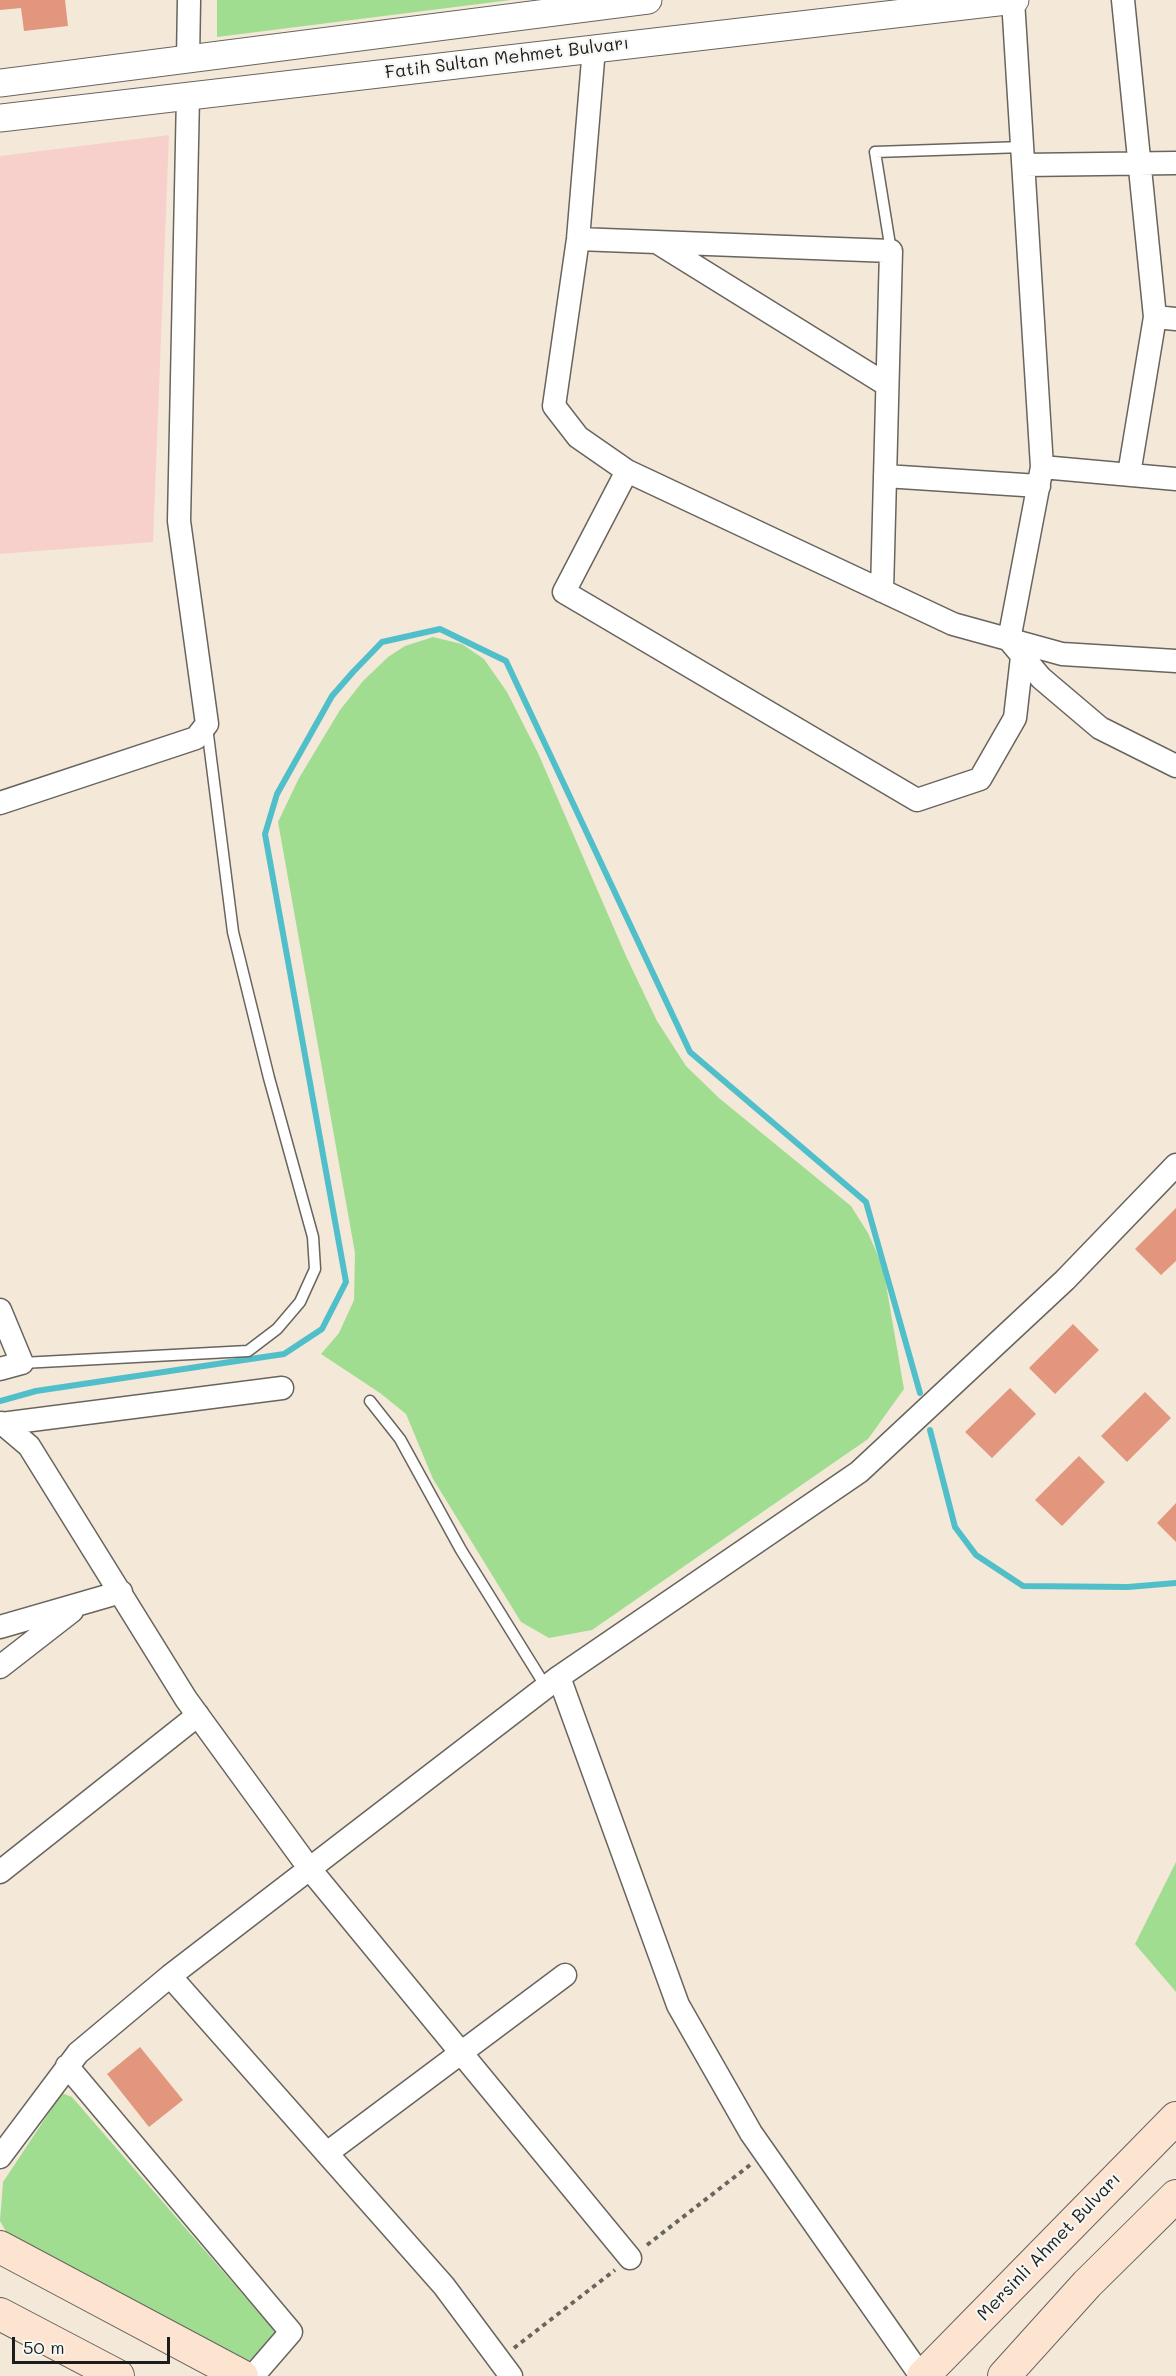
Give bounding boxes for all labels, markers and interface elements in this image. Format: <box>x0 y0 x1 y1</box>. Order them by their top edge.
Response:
street label: Fatih Sultan Mehmet Bulvarı <box>384 32 630 84</box>
street label: Mersinli Ahmet Bulvarı <box>973 2169 1125 2325</box>
scale bar <box>15 2325 172 2363</box>
text: 50 m <box>23 2335 65 2359</box>

